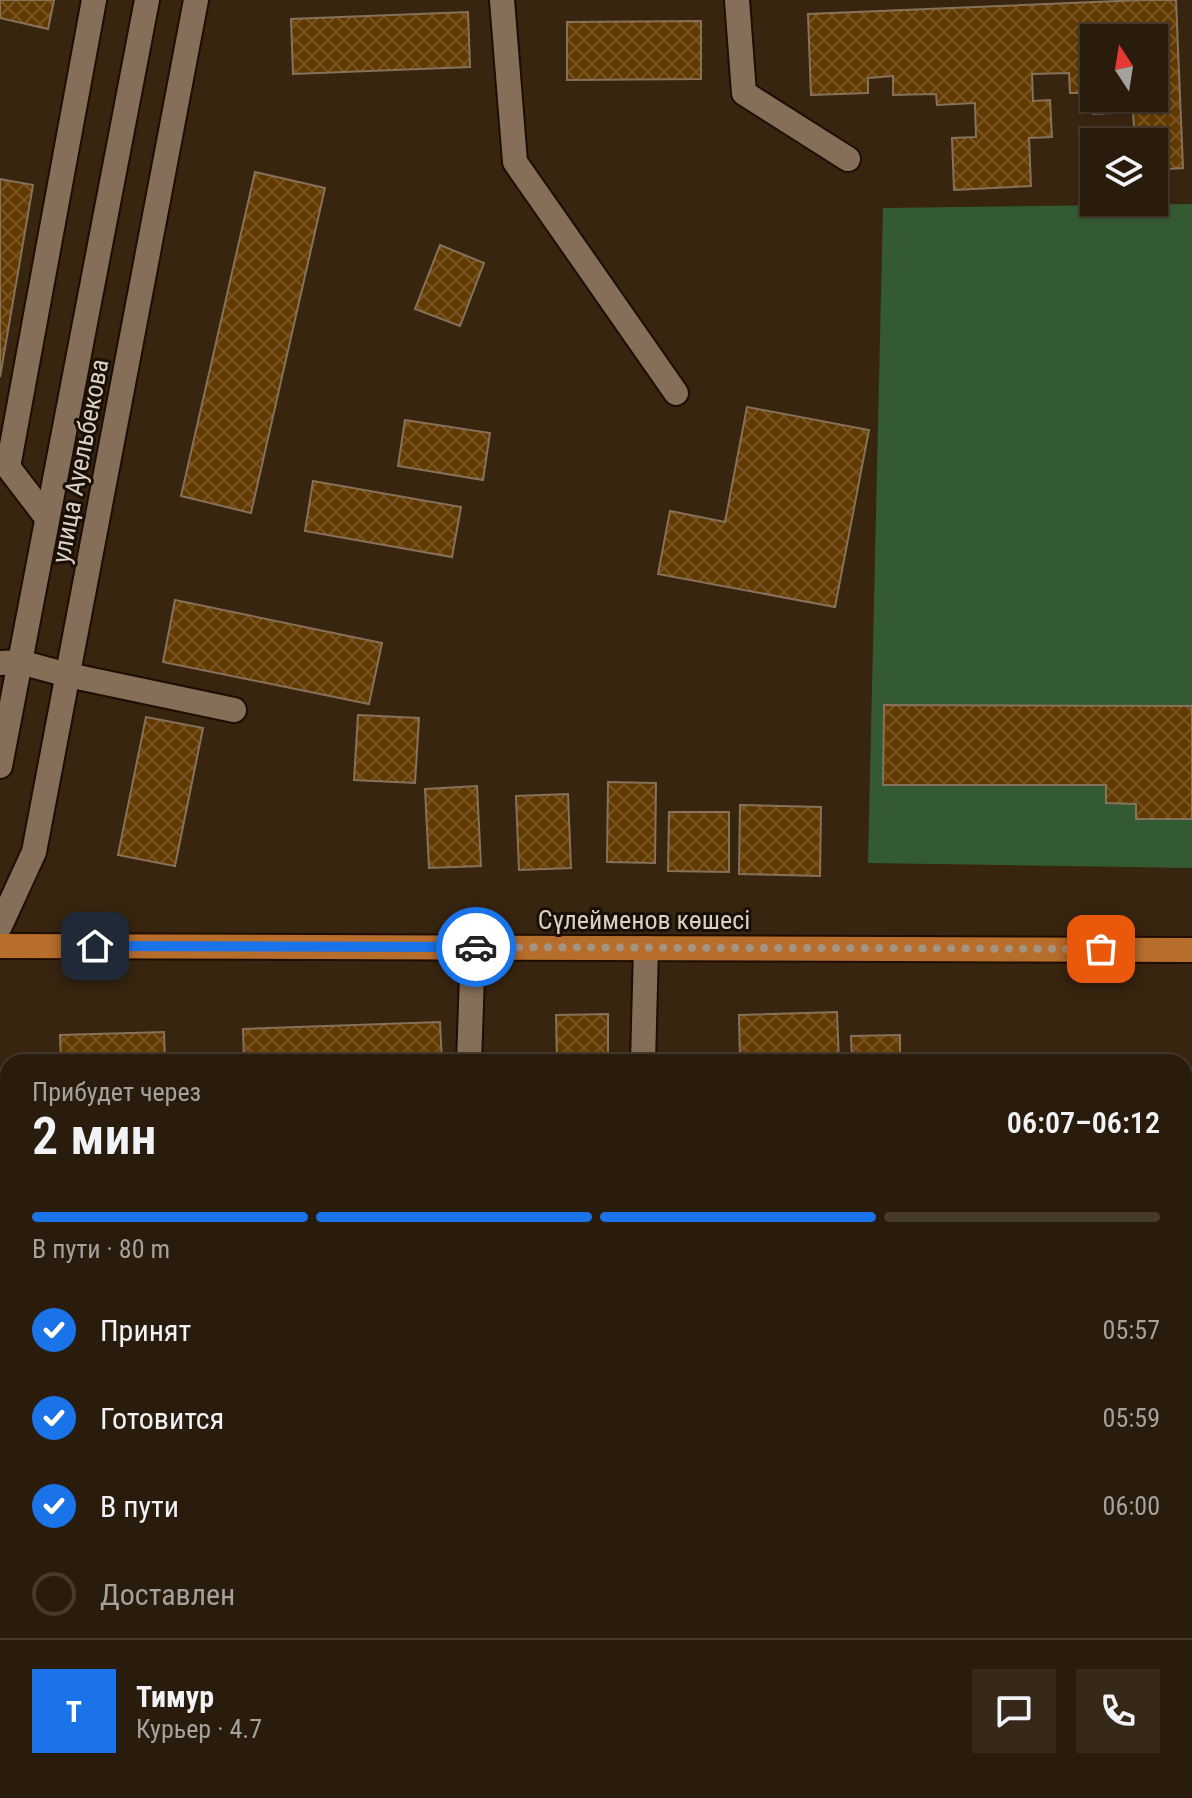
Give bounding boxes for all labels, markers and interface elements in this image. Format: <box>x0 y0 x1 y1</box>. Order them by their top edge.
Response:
north arrow <box>1080 24 1168 112</box>
map controls <box>1080 24 1168 216</box>
button: layers <box>1080 128 1168 216</box>
street label: улица Ауельбекова <box>45 356 115 566</box>
street label: Сүлейменов көшесі <box>538 905 750 935</box>
courier <box>436 907 516 987</box>
pin <box>61 912 129 980</box>
pin <box>1067 915 1135 983</box>
icon: home <box>73 924 117 968</box>
icon: car <box>454 925 498 969</box>
icon: bag <box>1079 927 1123 971</box>
text: Прибудет через <box>32 1077 201 1107</box>
text: 06:07–06:12 <box>1007 1105 1160 1140</box>
text: 2 мин <box>32 1106 157 1167</box>
text: В пути · 80 m <box>32 1234 170 1264</box>
icon: check <box>32 1308 76 1352</box>
text: Принят <box>100 1313 191 1348</box>
text: 05:57 <box>1103 1315 1160 1345</box>
icon: check <box>32 1396 76 1440</box>
text: Готовится <box>100 1401 224 1436</box>
text: 05:59 <box>1103 1403 1160 1433</box>
icon: check <box>32 1484 76 1528</box>
text: В пути <box>100 1489 179 1524</box>
text: 06:00 <box>1103 1491 1160 1521</box>
text: Доставлен <box>100 1577 235 1612</box>
button: chat <box>972 1669 1056 1753</box>
button: phone <box>1076 1669 1160 1753</box>
text: Тимур <box>136 1679 214 1714</box>
text: Т <box>66 1694 82 1729</box>
text: Курьер · 4.7 <box>136 1714 262 1744</box>

